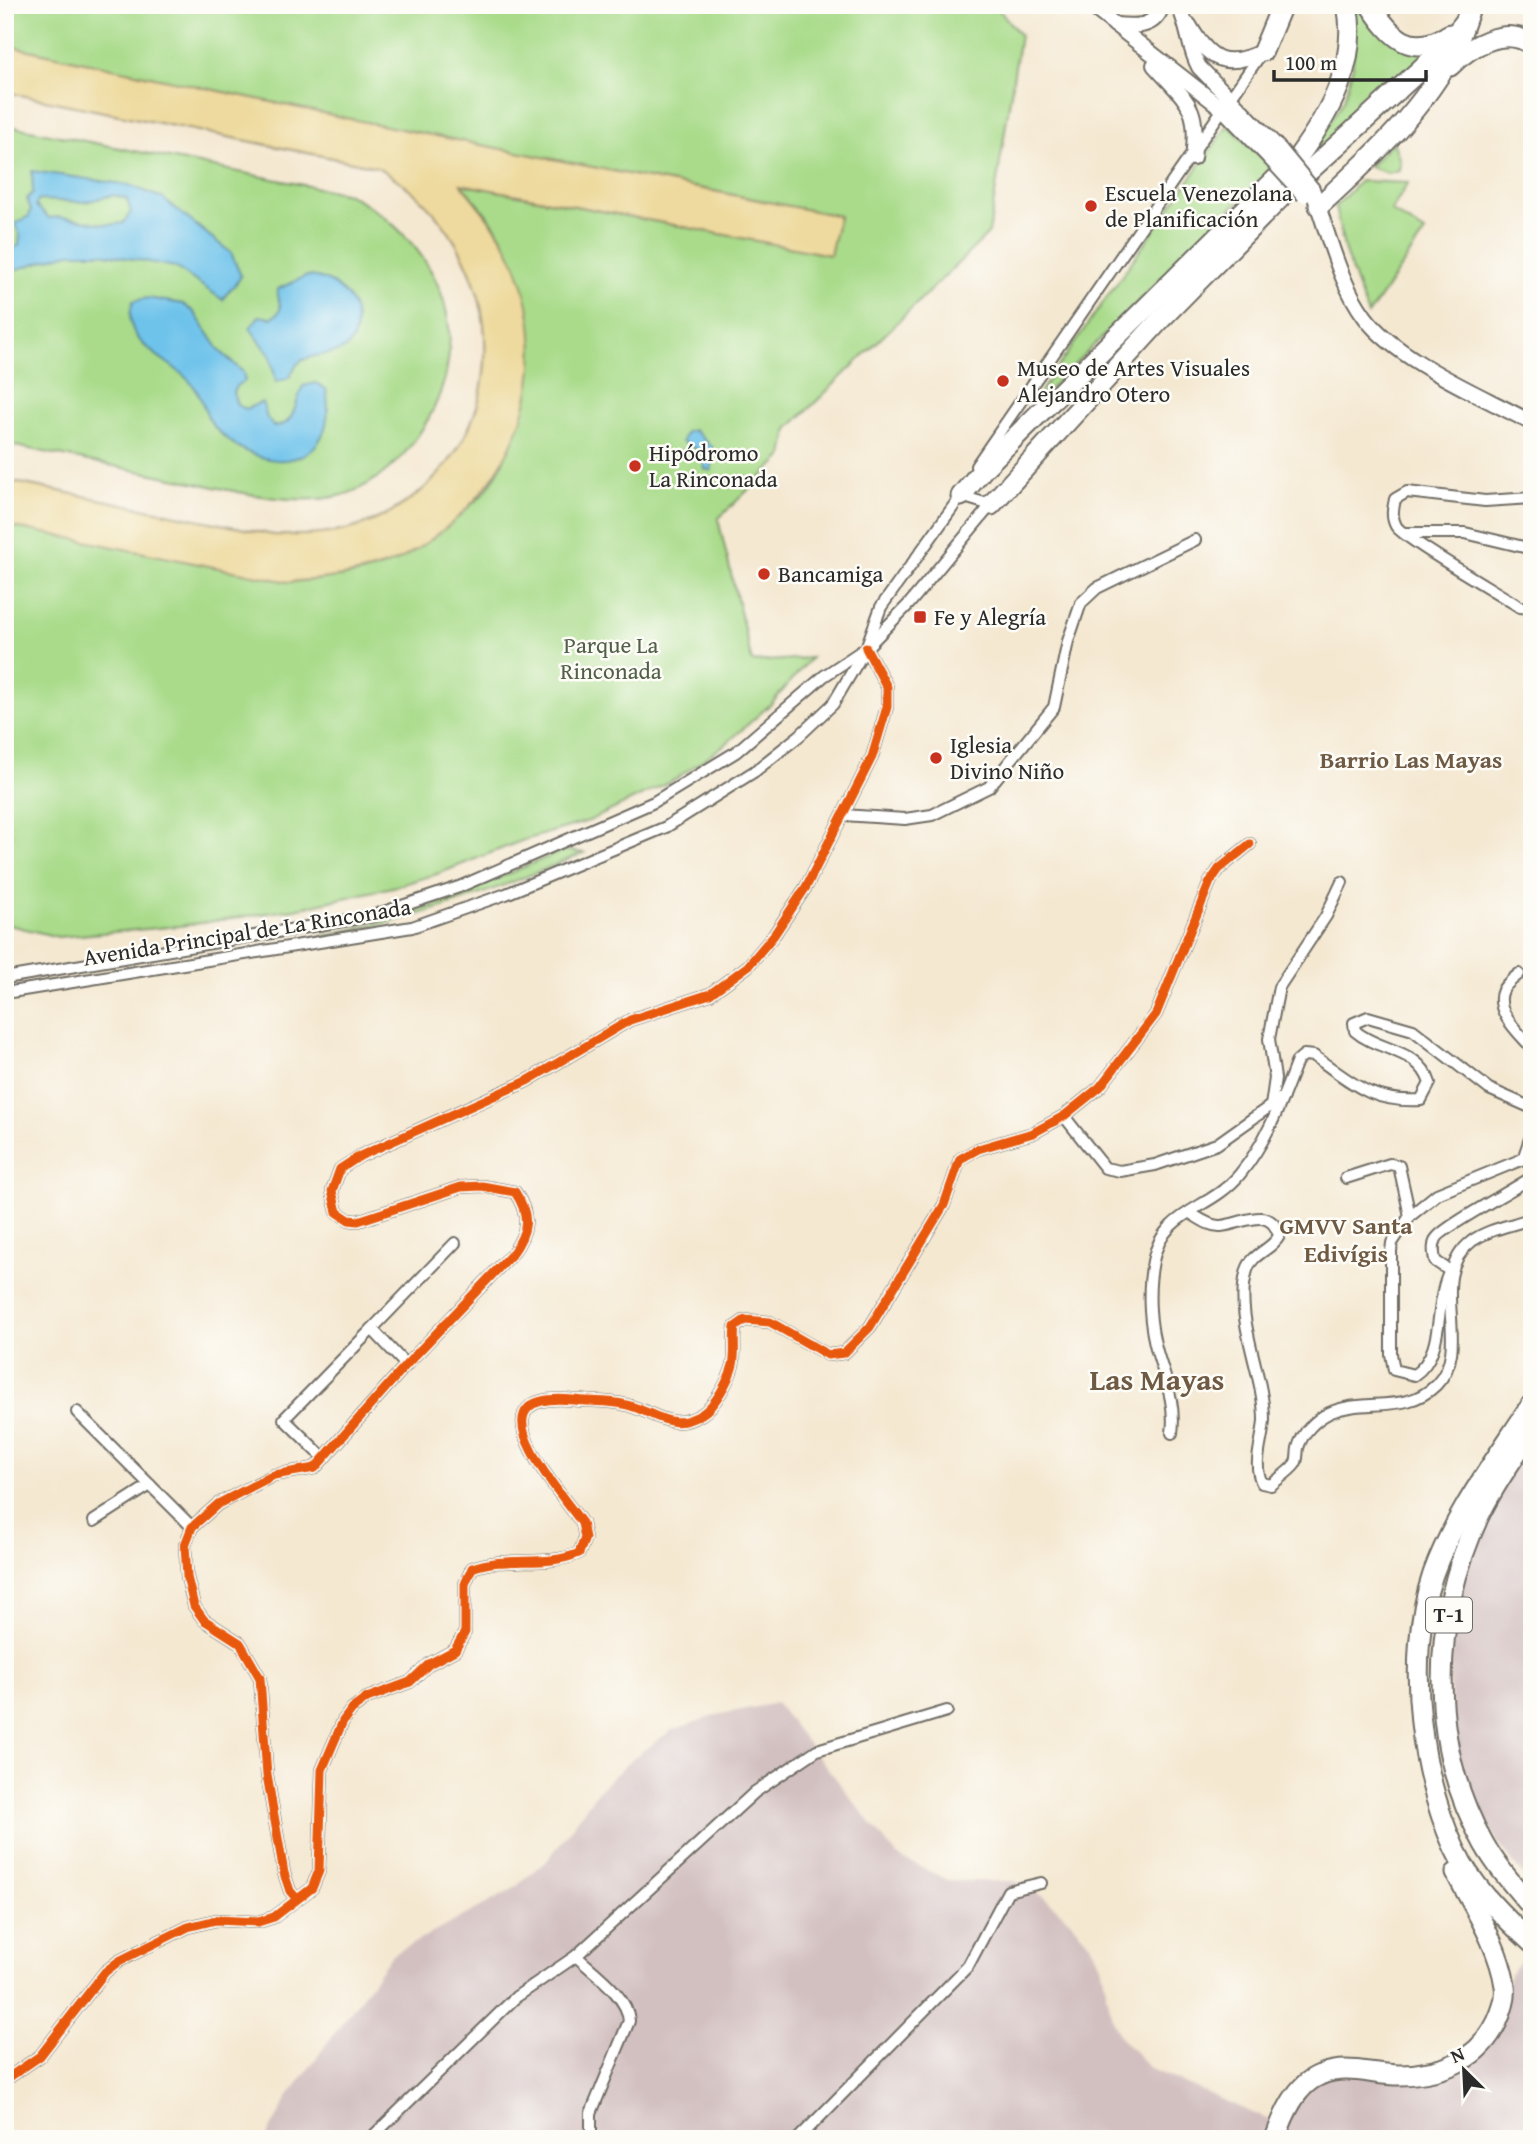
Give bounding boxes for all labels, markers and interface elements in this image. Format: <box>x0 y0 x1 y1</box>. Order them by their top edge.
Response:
scale bar <box>1274 38 1427 82</box>
text: 100 m <box>1285 47 1337 78</box>
place label: Escuela Venezolana de Planificación <box>1105 176 1293 235</box>
marker: Escuela Venezolana de Planificación <box>1083 198 1099 214</box>
place label: Museo de Artes Visuales Alejandro Otero <box>1017 351 1250 410</box>
marker: Museo de Artes Visuales Alejandro Otero <box>995 373 1011 389</box>
place label: Hipódromo La Rinconada <box>649 436 778 495</box>
marker: Hipódromo La Rinconada <box>627 458 643 474</box>
place label: Bancamiga <box>778 557 884 590</box>
marker: Bancamiga <box>756 566 772 582</box>
place label: Fe y Alegría <box>934 600 1046 633</box>
marker: Fe y Alegría <box>912 609 928 625</box>
park label: Parque La Rinconada <box>560 628 662 687</box>
place label: Iglesia Divino Niño <box>950 728 1064 787</box>
district label: Barrio Las Mayas <box>1320 742 1502 777</box>
marker: Iglesia Divino Niño <box>928 750 944 766</box>
street label: Avenida Principal de La Rinconada <box>81 889 413 974</box>
district label: GMVV Santa Edivígis <box>1279 1208 1413 1271</box>
district label: Las Mayas <box>1090 1357 1224 1401</box>
road number: T-1 <box>1426 1598 1472 1632</box>
north arrow <box>1428 2036 1498 2106</box>
text: N <box>1446 2039 1469 2070</box>

